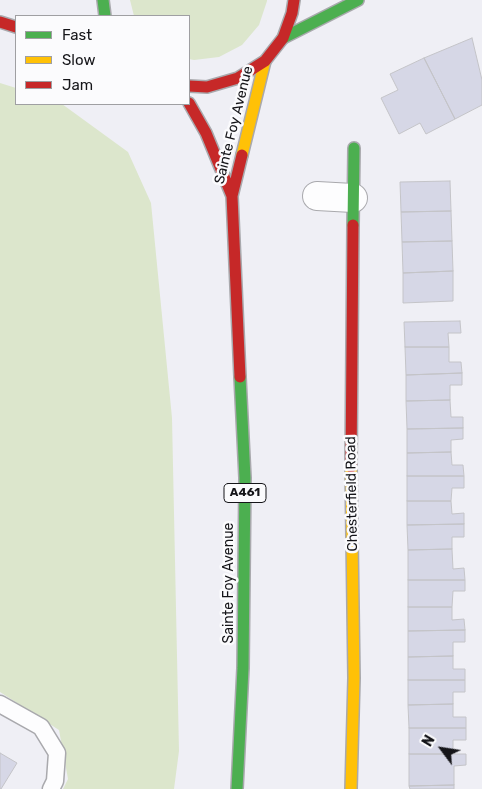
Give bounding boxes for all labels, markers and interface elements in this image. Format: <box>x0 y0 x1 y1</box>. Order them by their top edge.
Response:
legend <box>15 15 190 105</box>
text: Fast <box>62 26 92 44</box>
text: Slow <box>62 51 95 69</box>
street label: Sainte Foy Avenue <box>211 64 257 186</box>
text: Jam <box>62 76 93 94</box>
street label: Chesterfield Road <box>343 436 361 552</box>
road number: A461 <box>224 483 266 502</box>
street label: Sainte Foy Avenue <box>221 523 237 643</box>
north arrow <box>417 724 467 774</box>
text: N <box>419 732 439 750</box>

